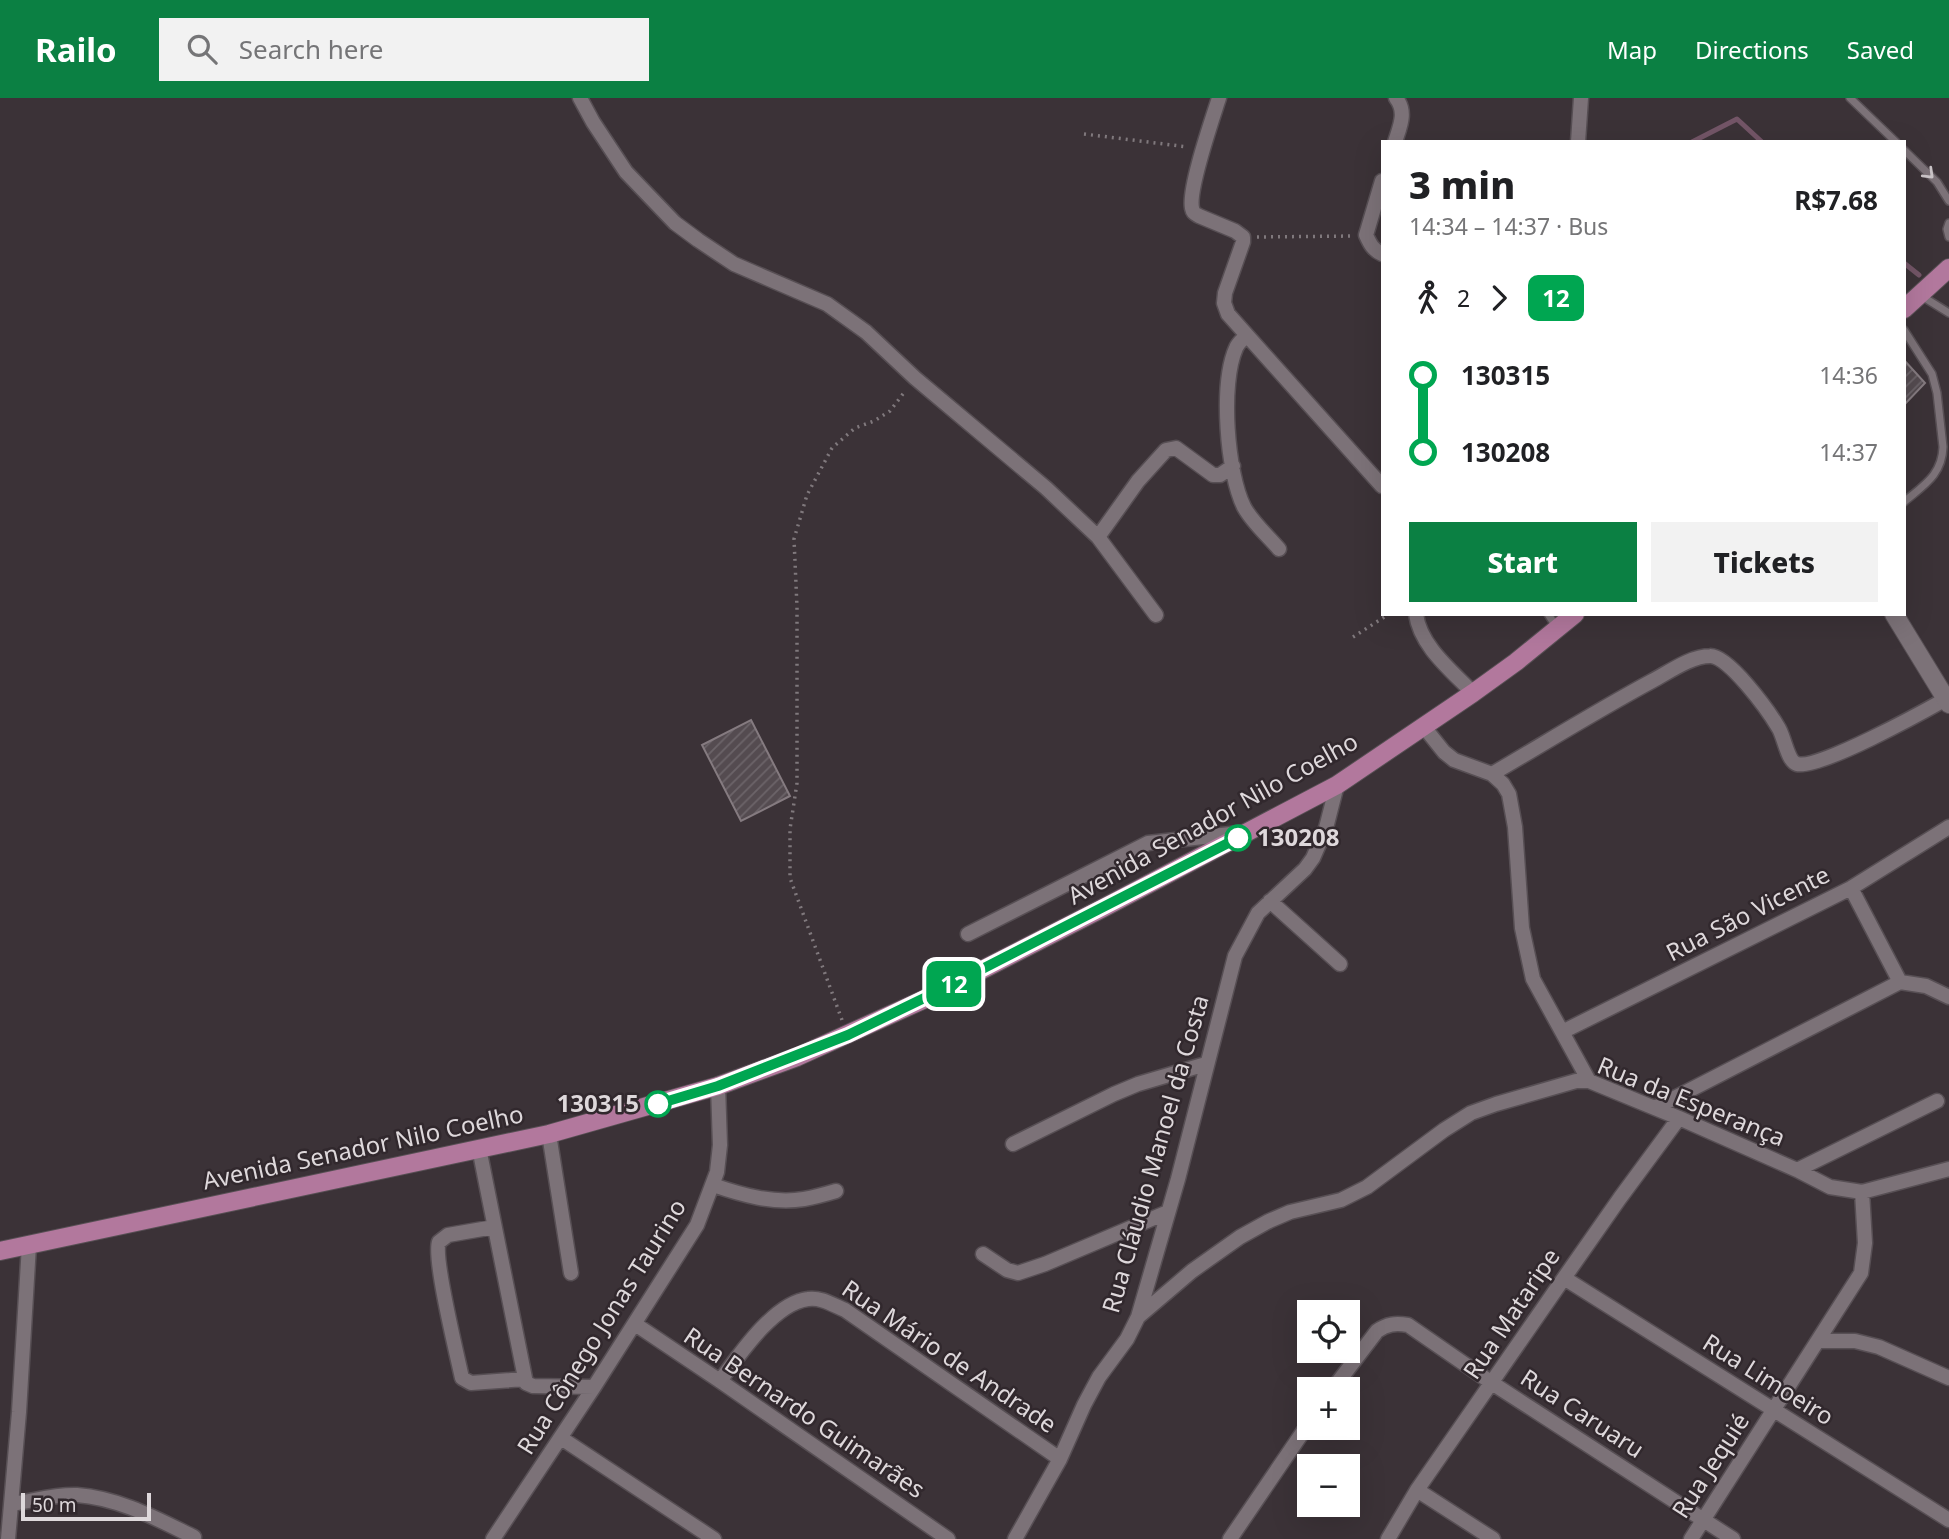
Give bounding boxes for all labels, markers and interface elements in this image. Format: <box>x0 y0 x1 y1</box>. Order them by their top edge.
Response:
search box <box>159 18 649 81</box>
text: Railo <box>35 27 117 72</box>
icon: search <box>183 30 221 68</box>
text: Search here <box>239 31 383 67</box>
text: Map <box>1607 33 1657 66</box>
text: Directions <box>1695 33 1809 66</box>
text: Saved <box>1847 33 1914 66</box>
text: 3 min <box>1409 158 1515 210</box>
one-way arrow <box>1920 165 1933 178</box>
text: R$7.68 <box>1794 182 1878 218</box>
text: 14:34 – 14:37 · Bus <box>1409 210 1608 242</box>
icon: walk <box>1409 279 1447 317</box>
icon: forward <box>1480 279 1518 317</box>
text: 12 <box>1542 281 1570 314</box>
text: 2 <box>1457 282 1470 314</box>
text: 130315 <box>1461 357 1550 393</box>
text: 14:36 <box>1819 359 1878 391</box>
text: 130208 <box>1461 434 1550 470</box>
text: 14:37 <box>1819 436 1878 468</box>
button: Start <box>1409 522 1637 602</box>
button: Tickets <box>1651 522 1878 602</box>
street label: Avenida Senador Nilo Coelho <box>1061 724 1363 911</box>
place label: 130208 <box>1257 820 1339 853</box>
marker: 130208 <box>1225 825 1251 851</box>
street label: Rua São Vicente <box>1660 857 1835 968</box>
line badge: 12 <box>922 961 986 1007</box>
text: 12 <box>940 967 968 1000</box>
street label: Rua Cláudio Manoel da Costa <box>1093 991 1216 1316</box>
street label: Rua da Esperança <box>1593 1048 1790 1153</box>
place label: 130315 <box>557 1086 639 1119</box>
marker: 130315 <box>645 1091 671 1117</box>
street label: Avenida Senador Nilo Coelho <box>199 1096 526 1197</box>
street label: Rua Cônego Jonas Taurino <box>508 1192 693 1460</box>
street label: Rua Mataripe <box>1455 1241 1567 1385</box>
street label: Rua Mário de Andrade <box>836 1272 1064 1440</box>
map controls <box>1297 1300 1360 1517</box>
button: locate <box>1297 1300 1360 1363</box>
street label: Rua Bernardo Guimarães <box>678 1319 932 1505</box>
street label: Rua Limoeiro <box>1697 1325 1841 1432</box>
street label: Rua Caruaru <box>1515 1360 1651 1465</box>
button: + <box>1297 1377 1360 1440</box>
street label: Rua Jequié <box>1664 1406 1756 1524</box>
button: − <box>1297 1454 1360 1517</box>
scale bar <box>21 1490 150 1522</box>
text: 50 m <box>32 1492 76 1518</box>

